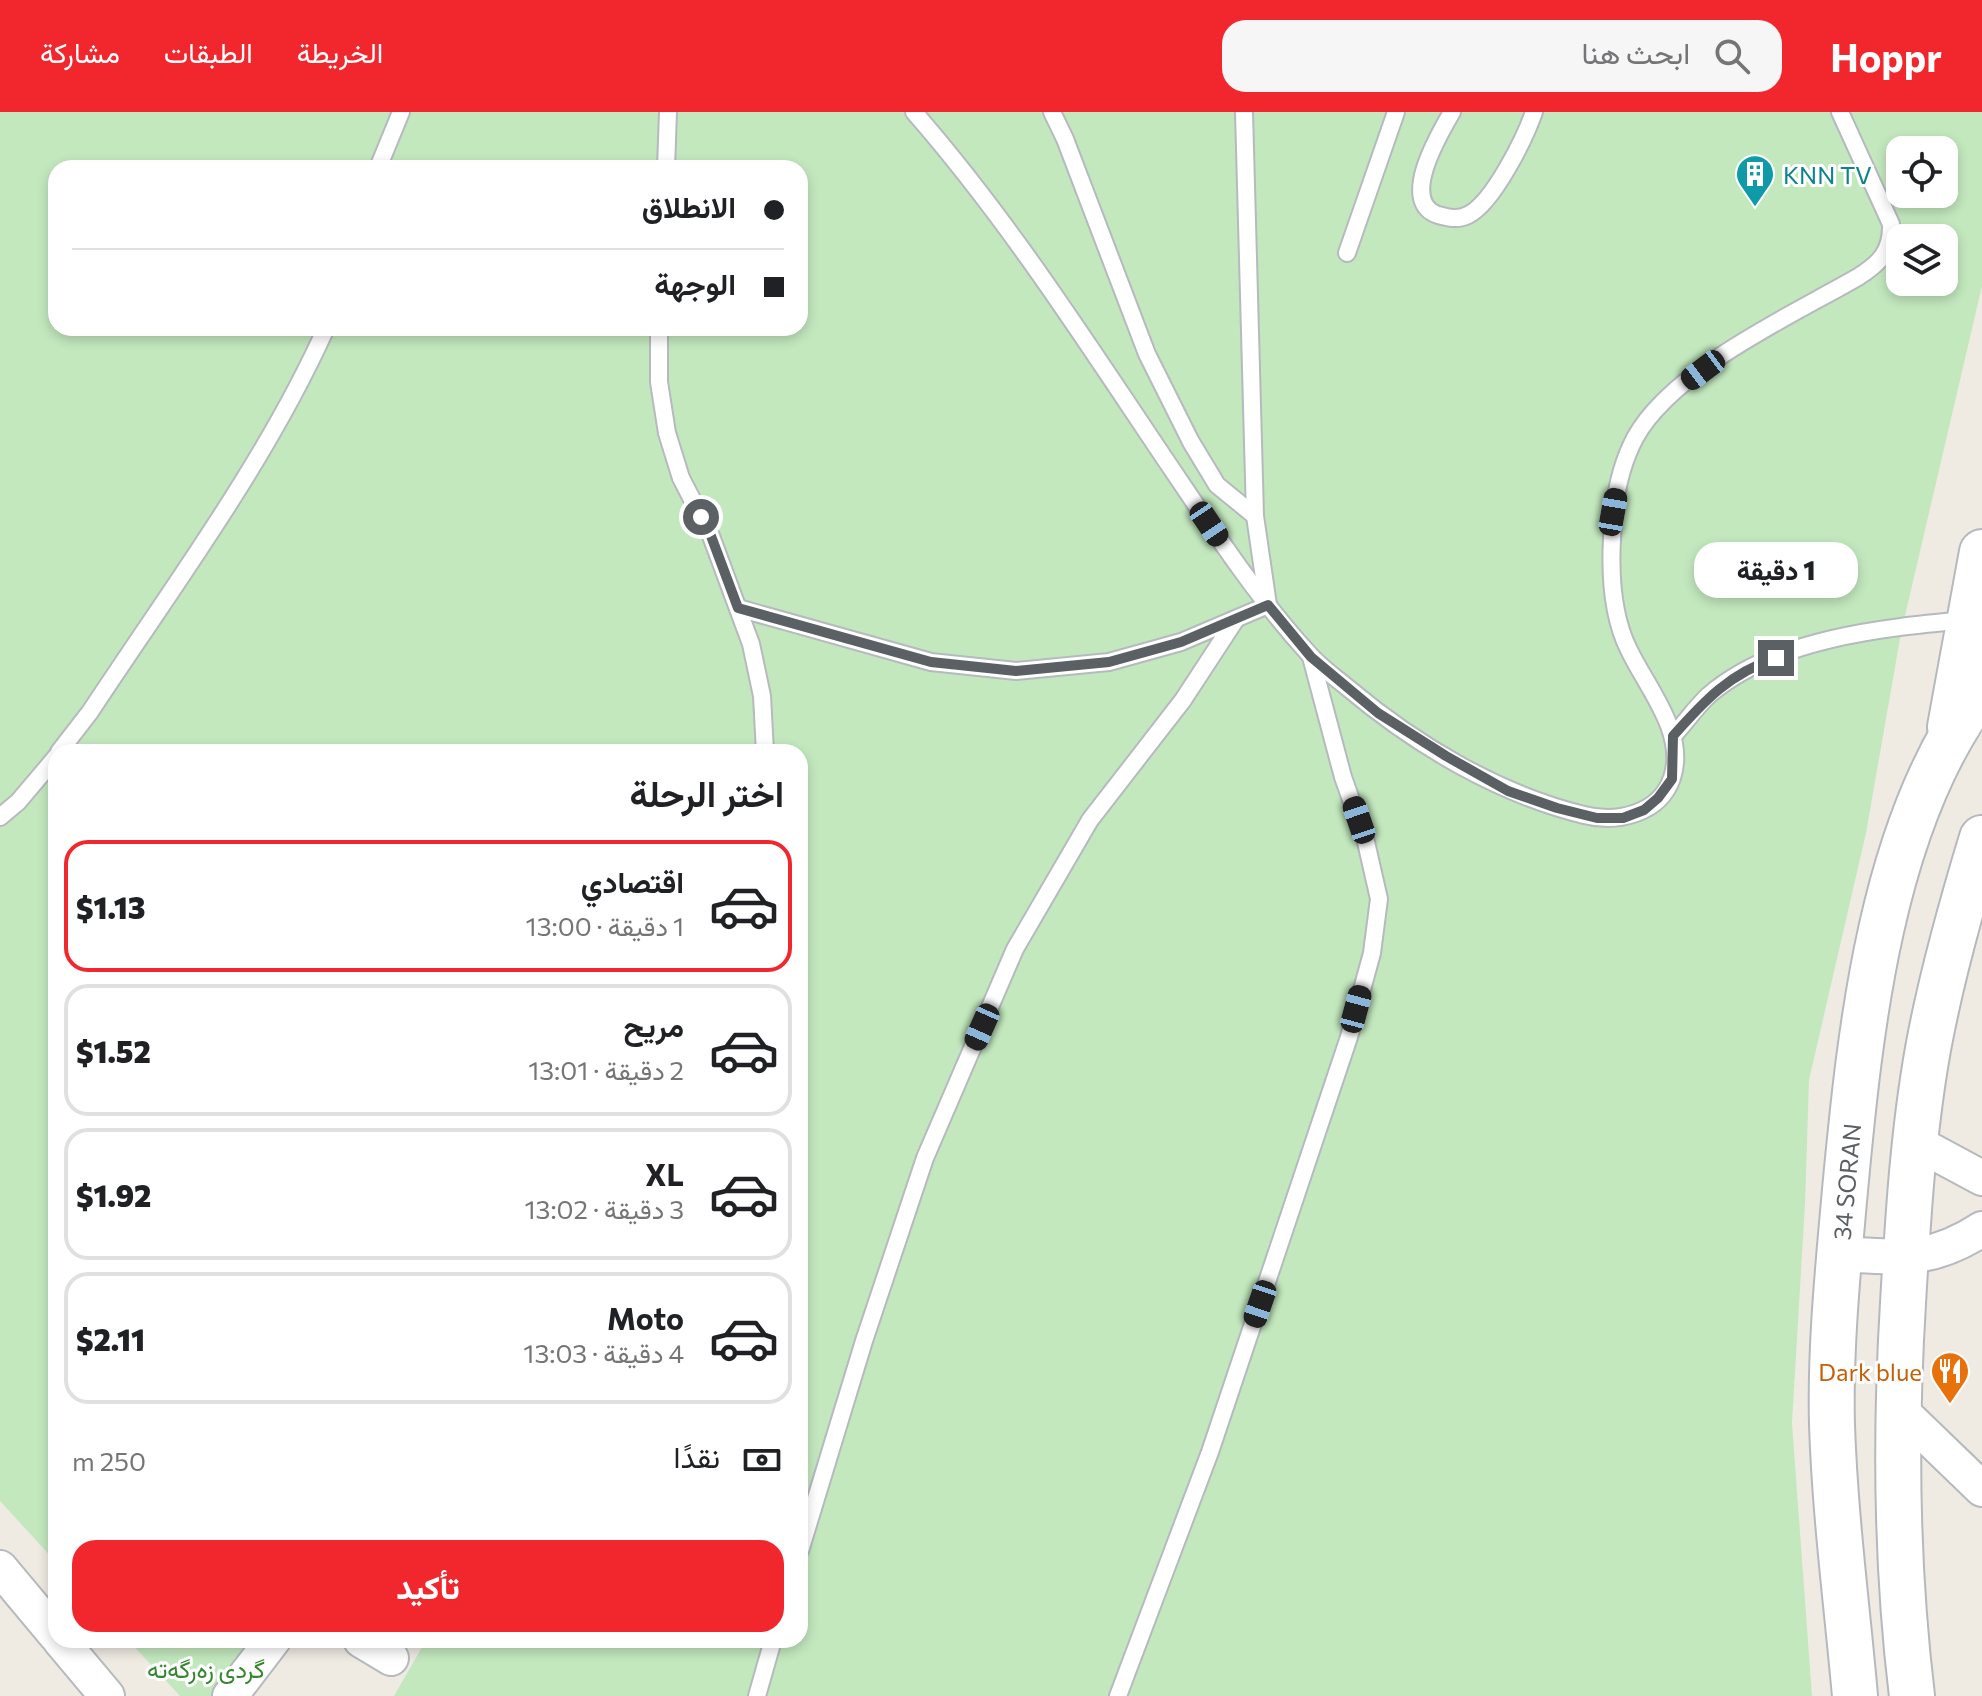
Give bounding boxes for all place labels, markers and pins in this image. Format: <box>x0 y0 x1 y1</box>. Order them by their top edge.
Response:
building icon: KNN TV <box>1734 153 1776 208</box>
place label: KNN TV <box>1783 160 1872 189</box>
restaurant icon: Dark blue <box>1929 1350 1971 1405</box>
place label: Dark blue <box>1818 1357 1922 1386</box>

